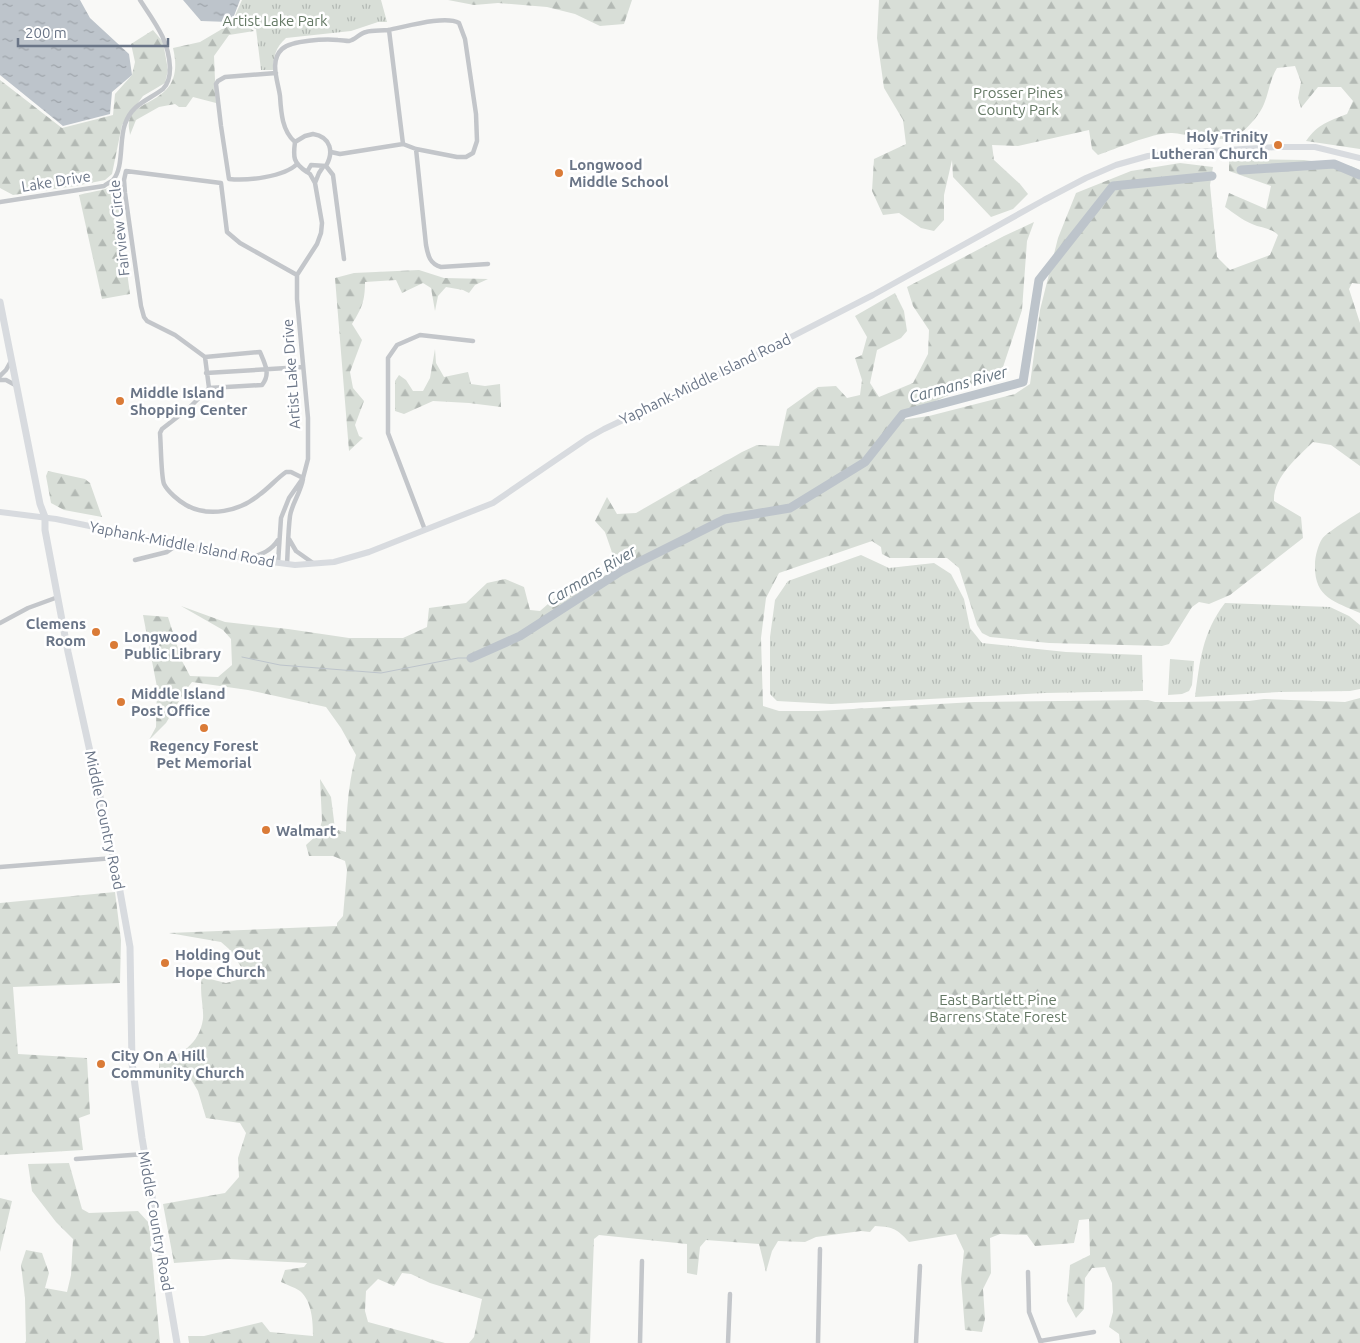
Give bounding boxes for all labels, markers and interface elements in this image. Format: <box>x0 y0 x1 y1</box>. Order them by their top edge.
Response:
park label: Artist Lake Park <box>222 12 328 29</box>
scale bar <box>18 15 168 47</box>
text: 200 m <box>25 24 67 41</box>
park label: Prosser Pines County Park <box>973 84 1063 118</box>
place label: Holy Trinity Lutheran Church <box>1151 128 1268 162</box>
marker: Holy Trinity Lutheran Church <box>1272 139 1284 151</box>
place label: Longwood Middle School <box>569 156 669 190</box>
street label: Lake Drive <box>20 167 92 195</box>
marker: Longwood Middle School <box>553 167 565 179</box>
street label: Fairview Circle <box>105 179 133 277</box>
street label: Artist Lake Drive <box>279 318 303 430</box>
street label: Yaphank-Middle Island Road <box>617 330 793 428</box>
water label: Carmans River <box>907 362 1010 406</box>
place label: Middle Island Shopping Center <box>130 384 248 418</box>
marker: Middle Island Shopping Center <box>114 395 126 407</box>
street label: Yaphank-Middle Island Road <box>88 518 276 570</box>
water label: Carmans River <box>543 541 640 609</box>
place label: Clemens Room <box>26 615 86 649</box>
marker: Clemens Room <box>90 626 102 638</box>
place label: Longwood Public Library <box>124 628 221 662</box>
marker: Longwood Public Library <box>108 639 120 651</box>
place label: Middle Island Post Office <box>131 685 225 719</box>
marker: Middle Island Post Office <box>115 696 127 708</box>
marker: Regency Forest Pet Memorial <box>198 722 210 734</box>
place label: Regency Forest Pet Memorial <box>149 737 259 771</box>
street label: Middle Country Road <box>82 749 128 891</box>
place label: Walmart <box>276 822 337 839</box>
marker: Walmart <box>260 824 272 836</box>
place label: Holding Out Hope Church <box>175 946 265 980</box>
marker: Holding Out Hope Church <box>159 957 171 969</box>
park label: East Bartlett Pine Barrens State Forest <box>929 991 1067 1025</box>
place label: City On A Hill Community Church <box>111 1047 244 1081</box>
marker: City On A Hill Community Church <box>95 1058 107 1070</box>
street label: Middle Country Road <box>135 1150 177 1292</box>

